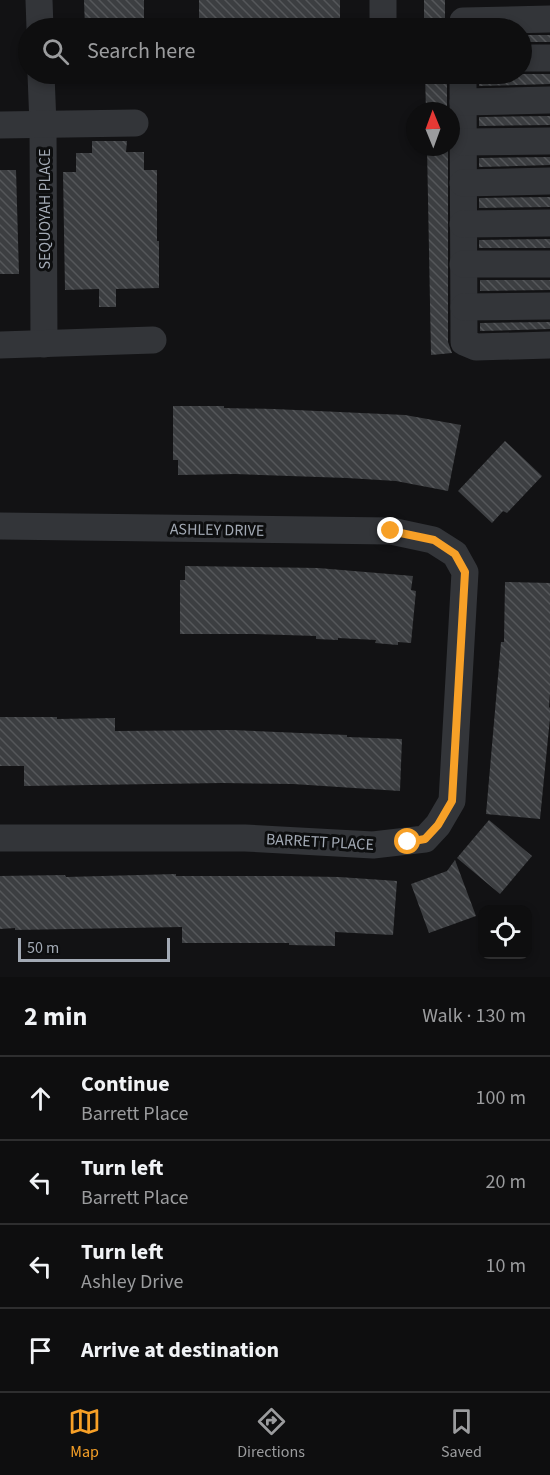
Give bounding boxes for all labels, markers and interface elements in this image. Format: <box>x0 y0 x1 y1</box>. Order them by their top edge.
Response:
search box <box>18 18 532 84</box>
icon: search <box>39 35 72 68</box>
text: Search here <box>87 35 195 67</box>
north arrow <box>406 102 460 156</box>
street label: SEQUOYAH PLACE <box>34 149 56 269</box>
route end <box>377 517 403 543</box>
street label: ASHLEY DRIVE <box>170 518 264 542</box>
street label: BARRETT PLACE <box>265 828 374 856</box>
route start <box>394 828 420 854</box>
map controls <box>478 905 532 959</box>
button: locate <box>478 905 532 959</box>
scale bar <box>18 935 170 962</box>
text: 50 m <box>27 937 59 959</box>
text: 2 min <box>24 998 87 1035</box>
text: Walk · 130 m <box>422 1002 526 1030</box>
text: Continue <box>81 1068 170 1100</box>
icon: ahead <box>24 1082 57 1115</box>
text: 100 m <box>476 1084 526 1112</box>
text: Barrett Place <box>81 1100 188 1128</box>
text: Turn left <box>81 1152 163 1184</box>
icon: left <box>24 1166 57 1199</box>
text: 20 m <box>486 1168 526 1196</box>
text: Barrett Place <box>81 1184 188 1212</box>
text: Turn left <box>81 1236 163 1268</box>
icon: left <box>24 1250 57 1283</box>
text: 10 m <box>486 1252 526 1280</box>
text: Ashley Drive <box>81 1268 183 1296</box>
icon: arrive <box>24 1334 57 1367</box>
text: Arrive at destination <box>81 1334 279 1366</box>
tab: Map <box>68 1405 101 1463</box>
tab: Directions <box>237 1405 305 1463</box>
tab: Saved <box>441 1405 482 1463</box>

